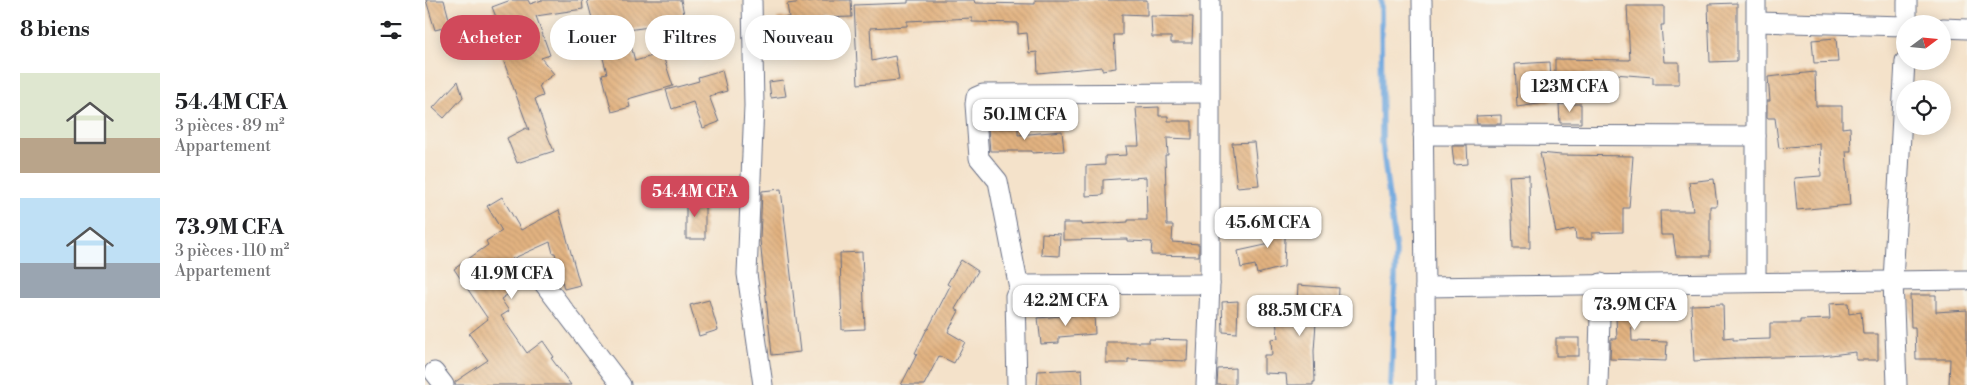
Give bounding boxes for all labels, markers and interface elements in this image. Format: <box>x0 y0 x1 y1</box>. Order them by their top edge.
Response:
chip: Acheter <box>440 15 540 60</box>
chip: Louer <box>550 15 635 60</box>
chip: Filtres <box>645 15 735 60</box>
chip: Nouveau <box>745 15 851 60</box>
north arrow <box>1896 15 1951 70</box>
map controls <box>1896 15 1951 135</box>
icon: filters <box>377 16 405 44</box>
text: 8 biens <box>20 17 90 43</box>
pin: 123M CFA <box>1518 70 1622 113</box>
text: 123M CFA <box>1531 77 1609 97</box>
button: locate <box>1896 80 1951 135</box>
text: 54.4M CFA <box>175 90 288 116</box>
icon: home <box>60 93 120 153</box>
pin: 50.1M CFA <box>968 98 1082 141</box>
text: 50.1M CFA <box>983 105 1067 125</box>
text: 3 pièces · 89 m² <box>175 116 285 136</box>
text: Appartement <box>175 136 271 156</box>
pin: 54.4M CFA <box>638 176 752 218</box>
text: 54.4M CFA <box>652 182 738 202</box>
pin: 45.6M CFA <box>1211 206 1325 249</box>
text: 45.6M CFA <box>1226 213 1310 233</box>
text: 73.9M CFA <box>175 215 284 241</box>
icon: home <box>60 218 120 278</box>
text: 3 pièces · 110 m² <box>175 241 289 261</box>
pin: 41.9M CFA <box>455 258 569 300</box>
text: Appartement <box>175 261 271 281</box>
text: 41.9M CFA <box>471 264 553 284</box>
pin: 42.2M CFA <box>1009 284 1123 327</box>
pin: 73.9M CFA <box>1578 288 1692 331</box>
text: 42.2M CFA <box>1024 291 1108 311</box>
pin: 88.5M CFA <box>1243 294 1357 337</box>
text: 73.9M CFA <box>1593 295 1677 315</box>
text: 88.5M CFA <box>1258 301 1342 321</box>

